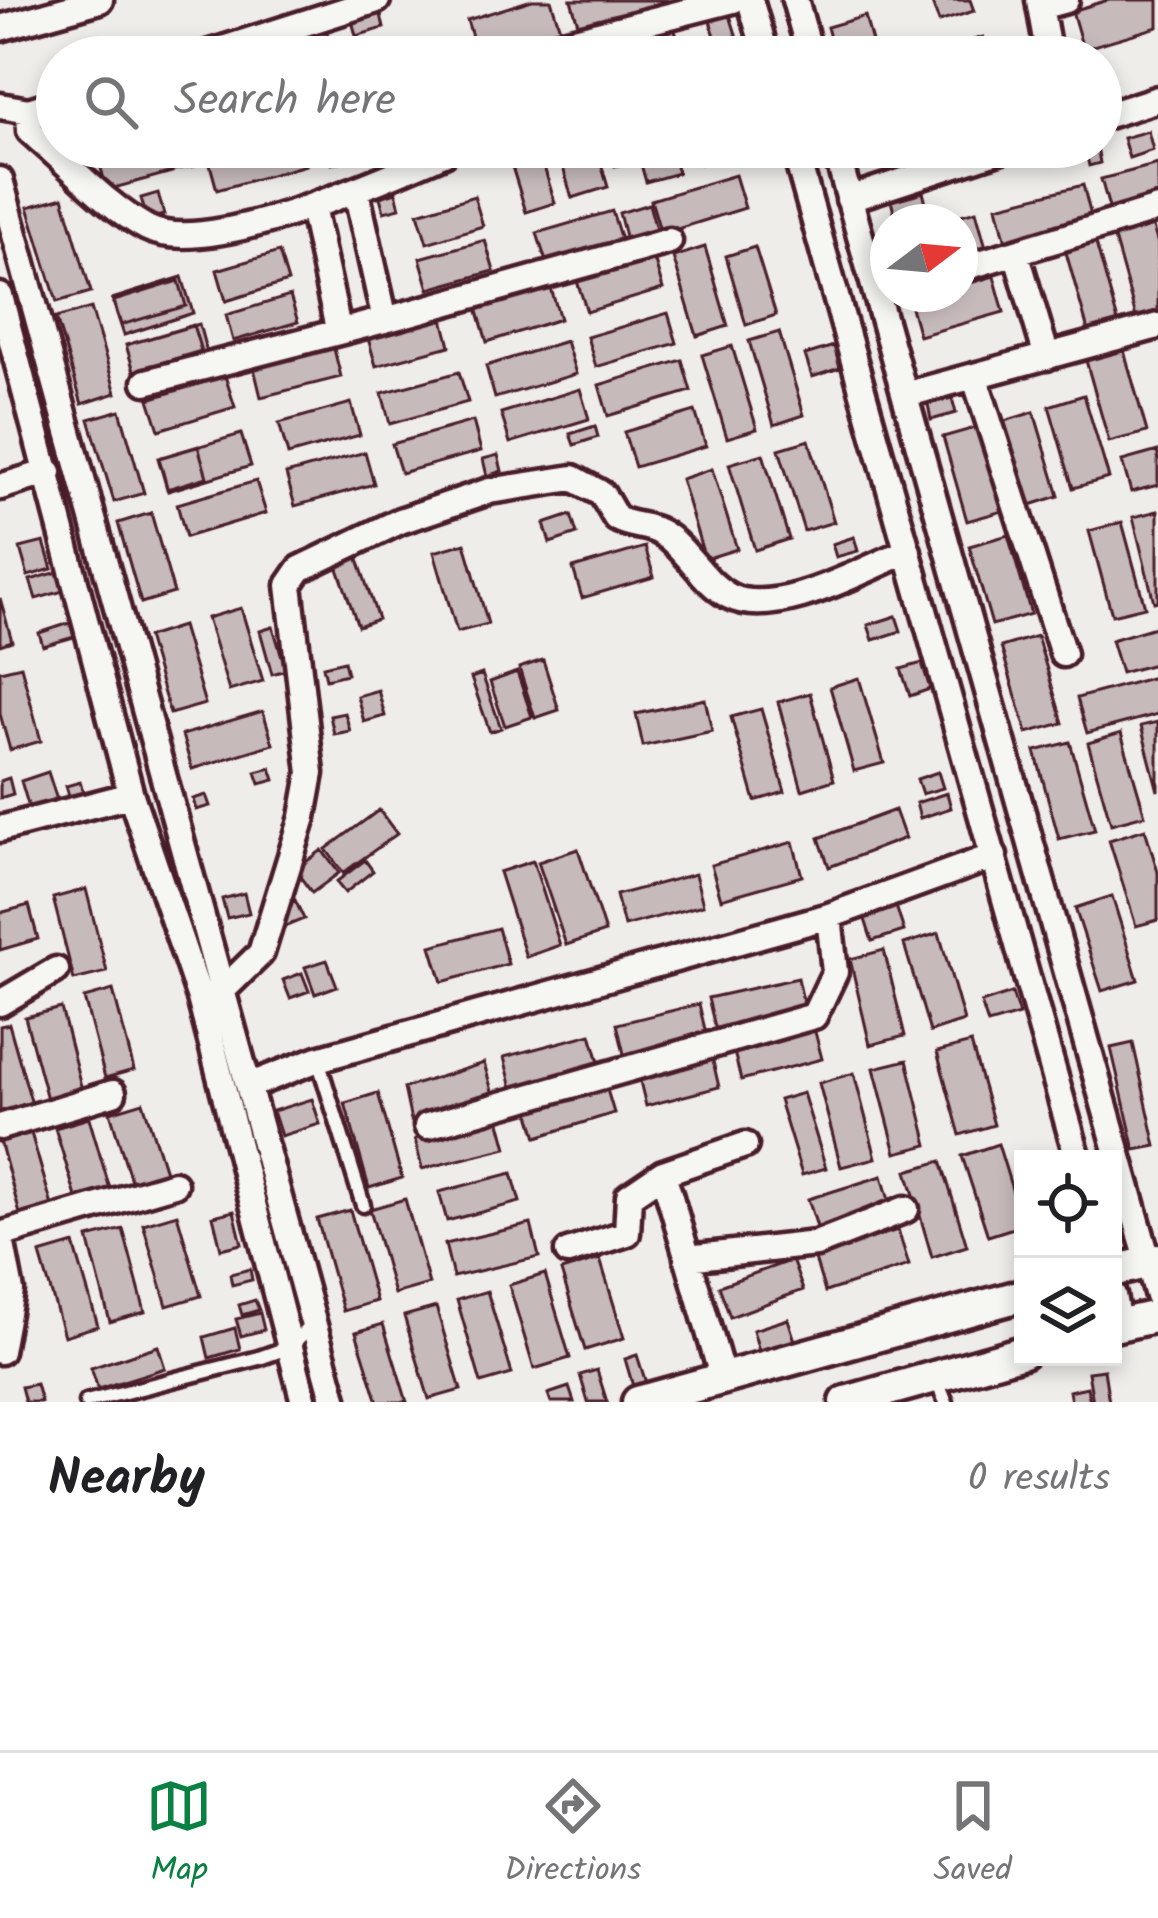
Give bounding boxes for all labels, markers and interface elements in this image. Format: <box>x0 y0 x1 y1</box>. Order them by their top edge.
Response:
search box <box>36 36 1122 168</box>
text: Search here <box>174 66 396 138</box>
icon: search <box>78 69 144 135</box>
north arrow <box>870 204 978 312</box>
map controls <box>1014 1150 1122 1366</box>
button: locate <box>1014 1150 1122 1258</box>
button: layers <box>1014 1258 1122 1366</box>
text: Nearby <box>48 1440 205 1521</box>
text: 0 results <box>968 1449 1110 1511</box>
tab: Map <box>146 1773 212 1898</box>
tab: Directions <box>504 1773 641 1898</box>
tab: Saved <box>934 1773 1012 1898</box>

